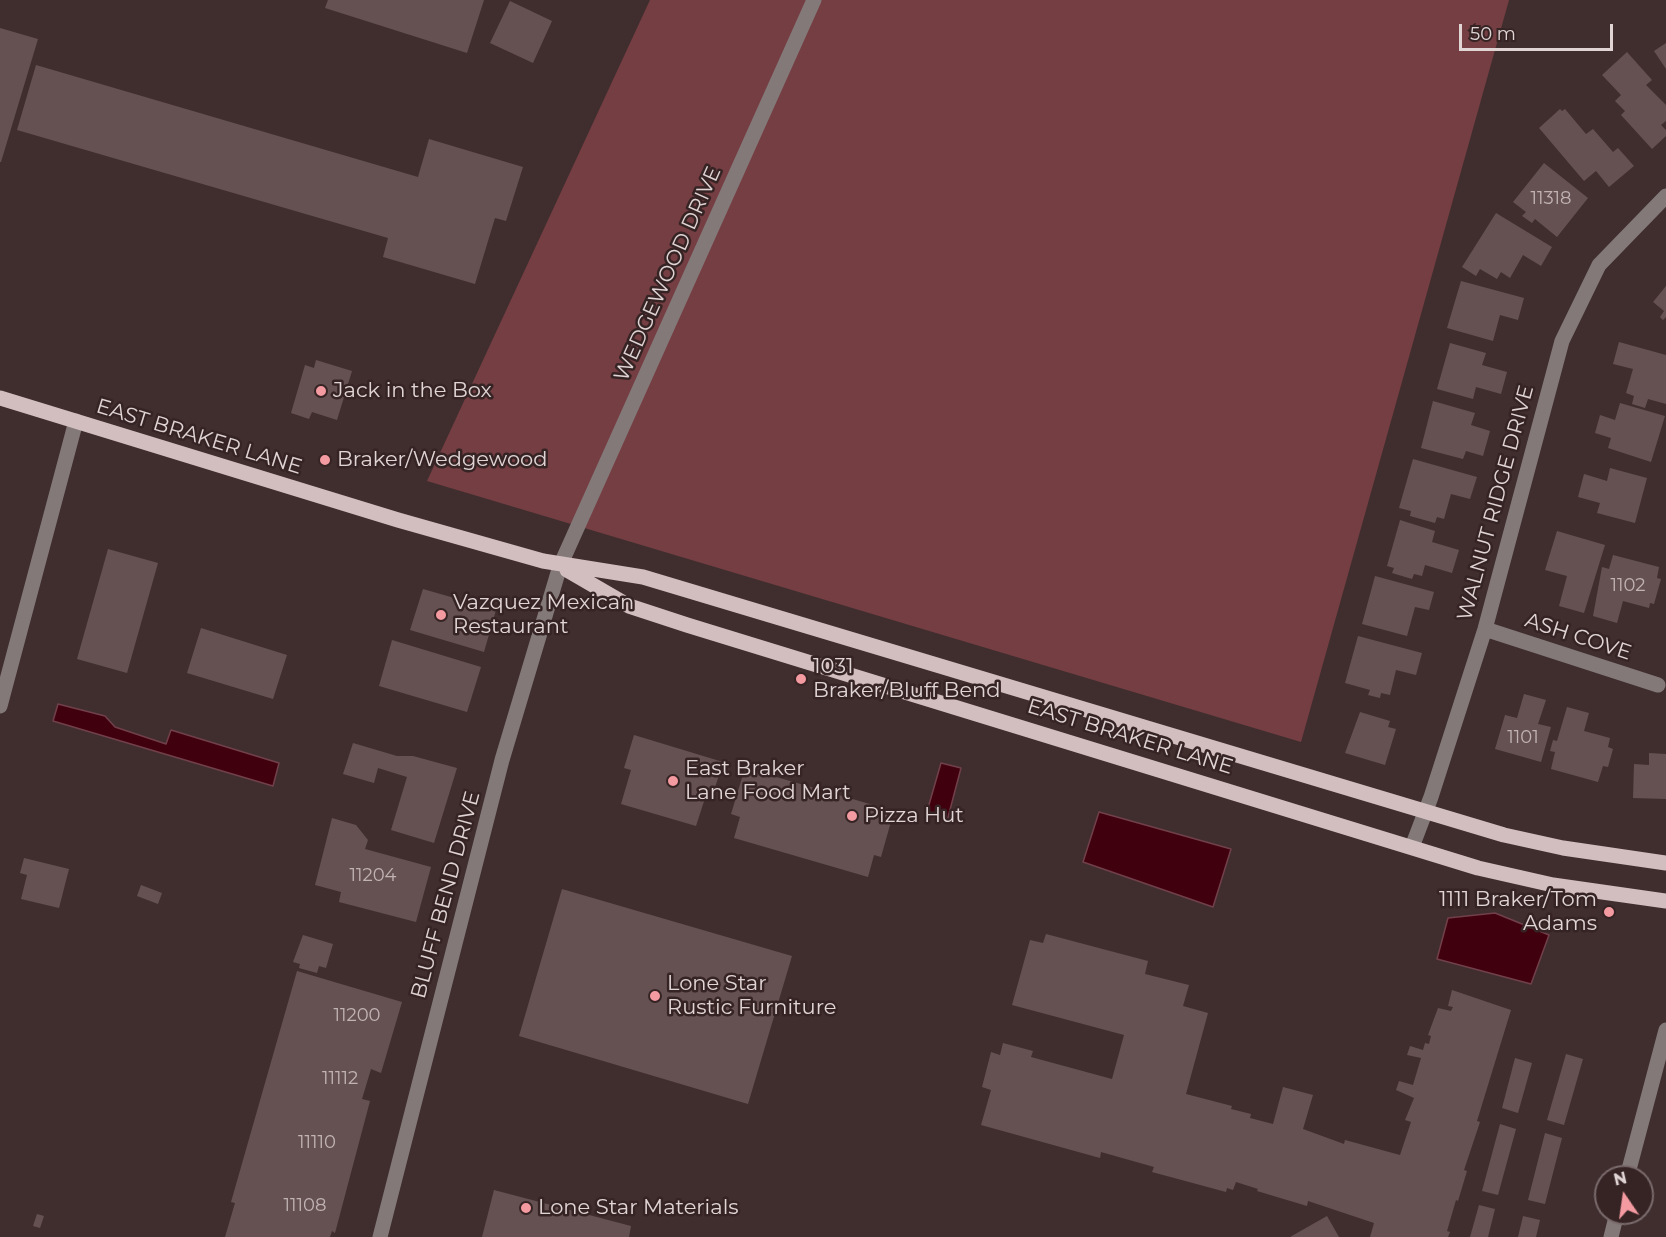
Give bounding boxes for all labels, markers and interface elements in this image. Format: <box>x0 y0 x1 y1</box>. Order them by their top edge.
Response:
scale bar <box>1462 12 1616 50</box>
text: 50 m <box>1470 23 1516 45</box>
street label: WEDGEWOOD DRIVE <box>609 163 727 385</box>
house number: 11318 <box>1530 188 1572 210</box>
place label: Jack in the Box <box>333 378 492 404</box>
street label: WALNUT RIDGE DRIVE <box>1452 383 1540 623</box>
marker: Jack in the Box <box>314 384 328 398</box>
street label: EAST BRAKER LANE <box>93 394 305 480</box>
place label: Braker/Wedgewood <box>337 447 548 473</box>
marker: Braker/Wedgewood <box>318 453 332 467</box>
house number: 1102 <box>1610 575 1646 597</box>
place label: Vazquez Mexican Restaurant <box>453 590 634 640</box>
marker: Vazquez Mexican Restaurant <box>434 608 448 622</box>
street label: ASH COVE <box>1522 608 1634 666</box>
place label: 1031 Braker/Bluff Bend <box>813 654 1001 704</box>
marker: 1031 Braker/Bluff Bend <box>794 672 808 686</box>
street label: EAST BRAKER LANE <box>1024 694 1236 780</box>
house number: 1101 <box>1507 727 1539 749</box>
place label: East Braker Lane Food Mart <box>685 756 851 806</box>
marker: East Braker Lane Food Mart <box>666 774 680 788</box>
street label: BLUFF BEND DRIVE <box>406 789 486 1001</box>
place label: Pizza Hut <box>864 803 964 829</box>
marker: Pizza Hut <box>845 809 859 823</box>
house number: 11204 <box>350 865 396 887</box>
place label: 1111 Braker/Tom Adams <box>1439 887 1597 937</box>
marker: 1111 Braker/Tom Adams <box>1602 905 1616 919</box>
place label: Lone Star Rustic Furniture <box>667 971 836 1021</box>
marker: Lone Star Rustic Furniture <box>648 989 662 1003</box>
house number: 11200 <box>333 1005 381 1027</box>
house number: 11112 <box>322 1068 358 1090</box>
house number: 11110 <box>298 1132 336 1154</box>
north arrow <box>1594 1165 1654 1225</box>
text: N <box>1612 1168 1629 1190</box>
house number: 11108 <box>284 1195 326 1217</box>
place label: Lone Star Materials <box>538 1195 739 1221</box>
marker: Lone Star Materials <box>519 1201 533 1215</box>

